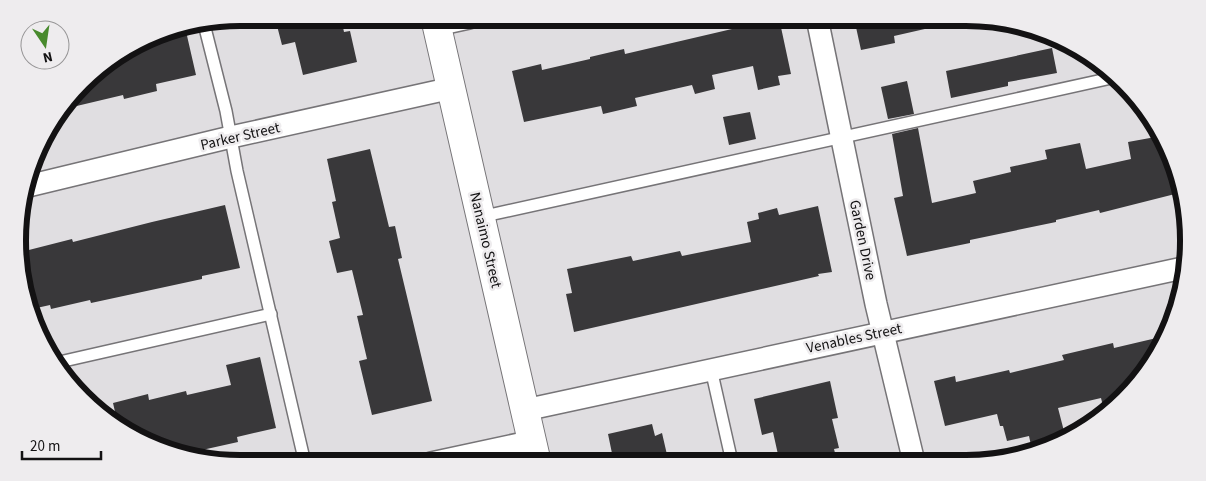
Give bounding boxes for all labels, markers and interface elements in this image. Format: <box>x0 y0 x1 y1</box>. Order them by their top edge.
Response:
north arrow <box>20 20 70 70</box>
text: N <box>41 46 54 67</box>
street label: Parker Street <box>198 117 282 156</box>
street label: Nanaimo Street <box>464 190 507 290</box>
street label: Garden Drive <box>844 198 881 282</box>
street label: Venables Street <box>804 318 904 359</box>
scale bar <box>22 428 101 460</box>
text: 20 m <box>30 436 60 457</box>

